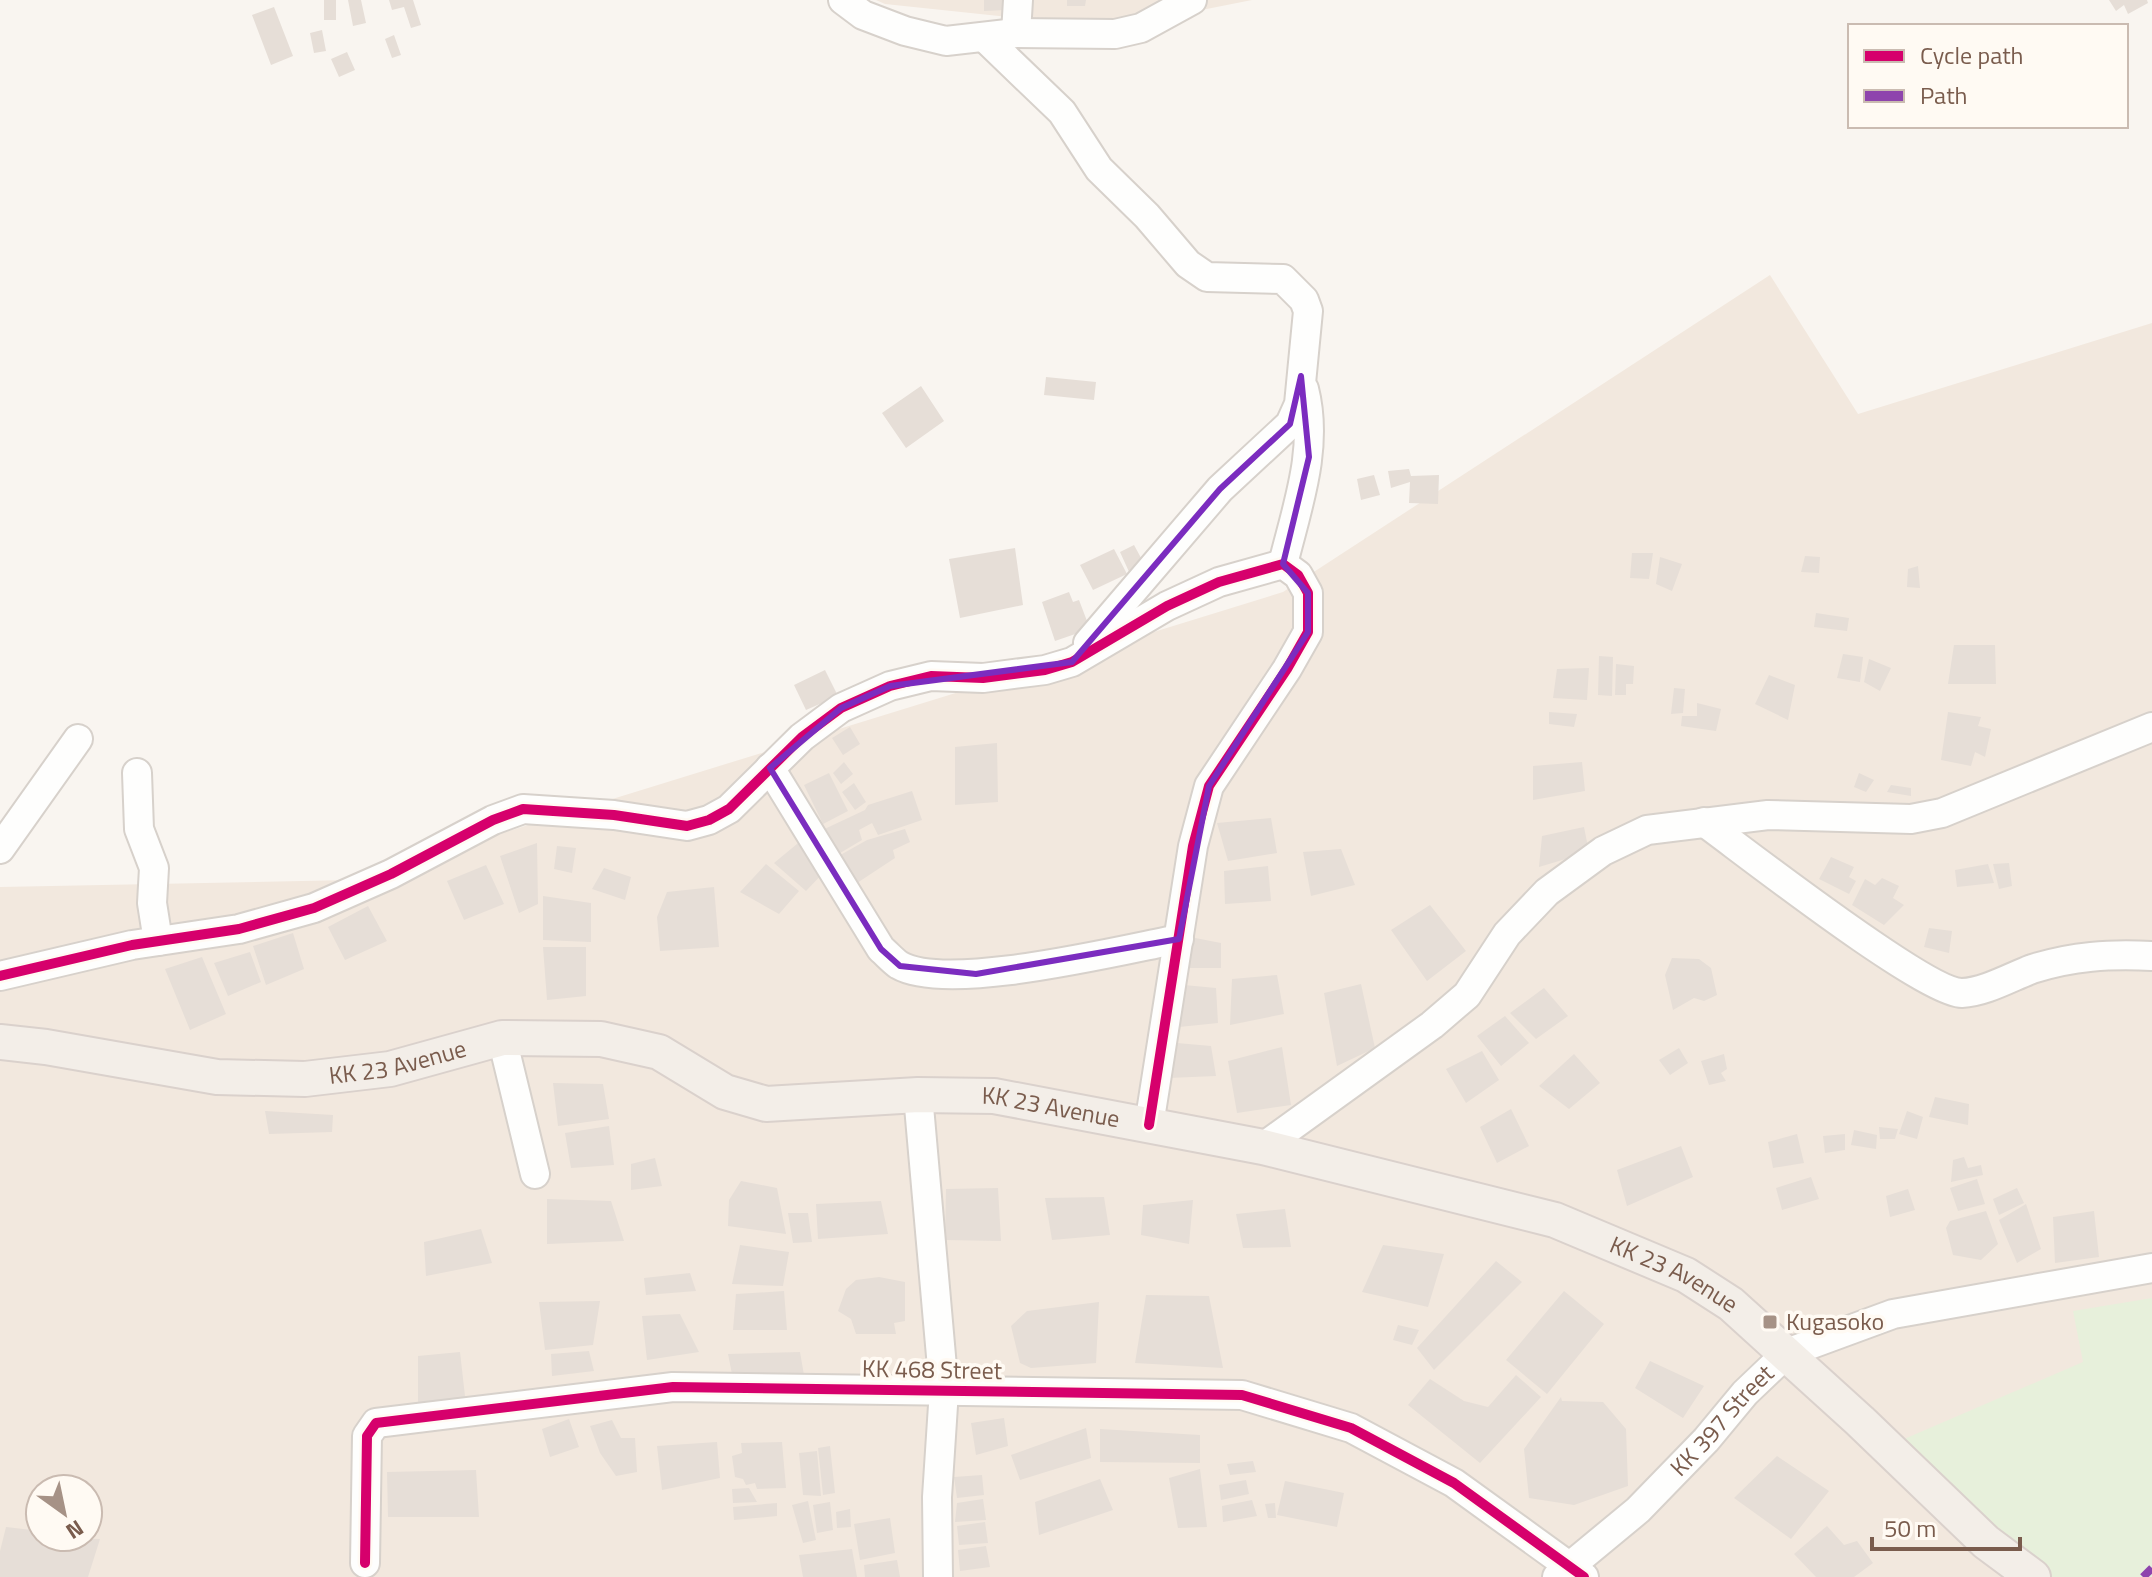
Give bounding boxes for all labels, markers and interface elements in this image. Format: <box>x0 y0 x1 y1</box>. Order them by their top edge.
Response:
legend <box>1848 24 2128 128</box>
text: Cycle path <box>1920 37 2023 73</box>
text: Path <box>1920 77 1967 113</box>
street label: KK 23 Avenue <box>327 1030 470 1093</box>
street label: KK 23 Avenue <box>982 1077 1123 1136</box>
street label: KK 23 Avenue <box>1605 1226 1746 1321</box>
place label: Kugasoko <box>1786 1303 1884 1339</box>
marker: Kugasoko <box>1761 1313 1779 1331</box>
street label: KK 468 Street <box>862 1350 1003 1388</box>
street label: KK 397 Street <box>1661 1355 1782 1484</box>
north arrow <box>24 1473 104 1553</box>
scale bar <box>1872 1501 2020 1551</box>
text: 50 m <box>1884 1510 1936 1546</box>
text: N <box>59 1511 91 1548</box>

